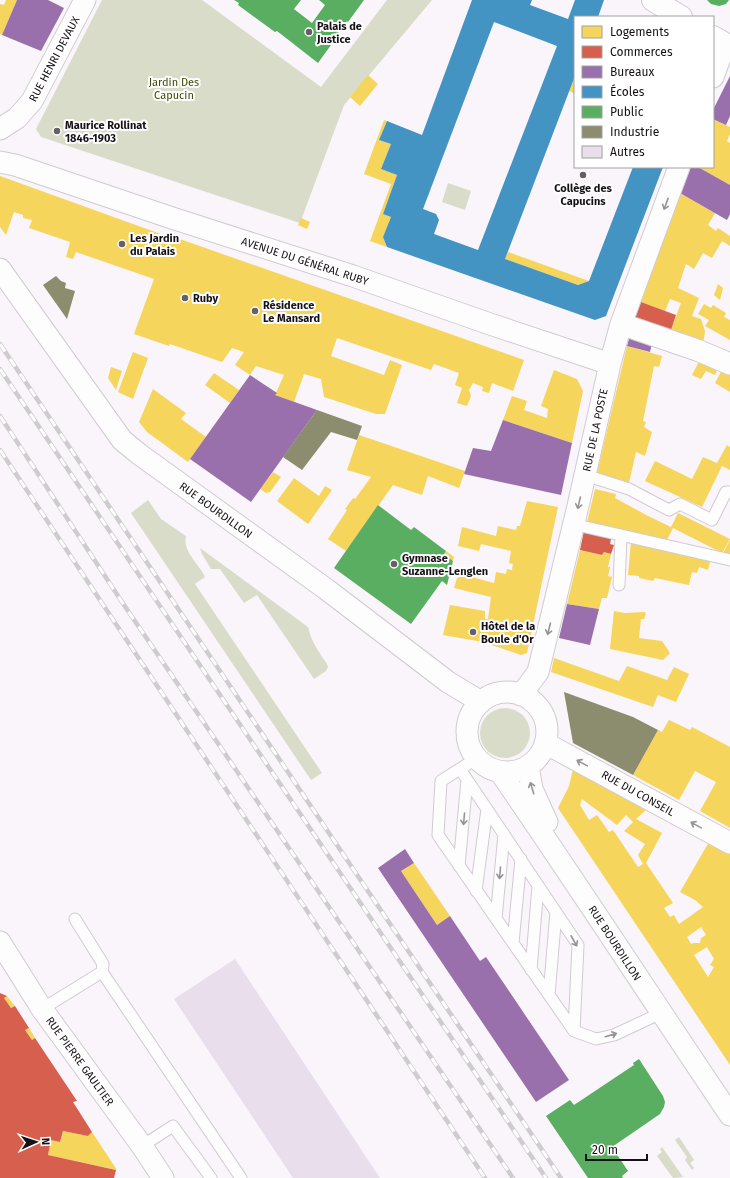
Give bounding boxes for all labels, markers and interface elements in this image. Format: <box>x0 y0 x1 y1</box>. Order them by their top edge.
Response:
street label: RUE HENRI DEVAUX <box>26 14 82 104</box>
legend <box>574 16 714 168</box>
place label: Palais de Justice <box>316 20 362 46</box>
text: Logements <box>610 25 669 39</box>
marker: Palais de Justice <box>304 27 314 37</box>
text: Commerces <box>610 45 673 59</box>
text: Bureaux <box>610 65 654 79</box>
park label: Jardin Des Capucin <box>149 76 199 102</box>
text: Écoles <box>610 84 645 99</box>
text: Public <box>610 105 644 119</box>
place label: Maurice Rollinat 1846-1903 <box>65 119 147 145</box>
text: Industrie <box>610 125 659 139</box>
marker: Maurice Rollinat 1846-1903 <box>52 126 62 136</box>
text: Autres <box>610 145 645 159</box>
marker: Collège des Capucins <box>578 170 588 180</box>
place label: Collège des Capucins <box>554 182 612 208</box>
one-way arrow <box>661 197 669 209</box>
place label: Les Jardin du Palais <box>130 232 179 258</box>
street label: AVENUE DU GÉNÉRAL RUBY <box>240 234 370 288</box>
marker: Les Jardin du Palais <box>117 239 127 249</box>
place label: Ruby <box>193 292 219 305</box>
marker: Ruby <box>180 293 190 303</box>
place label: Résidence Le Mansard <box>263 299 320 325</box>
marker: Résidence Le Mansard <box>250 306 260 316</box>
street label: RUE DE LA POSTE <box>580 387 611 473</box>
street label: RUE BOURDILLON <box>177 480 255 541</box>
one-way arrow <box>575 496 582 509</box>
place label: Gymnase Suzanne-Lenglen <box>402 552 488 578</box>
marker: Gymnase Suzanne-Lenglen <box>389 559 399 569</box>
place label: Hôtel de la Boule d'Or <box>481 620 535 646</box>
one-way arrow <box>544 622 552 635</box>
marker: Hôtel de la Boule d'Or <box>468 627 478 637</box>
one-way arrow <box>576 758 588 766</box>
street label: RUE DU CONSEIL <box>599 768 677 819</box>
one-way arrow <box>528 781 535 794</box>
one-way arrow <box>460 812 467 825</box>
one-way arrow <box>690 820 702 828</box>
one-way arrow <box>497 866 504 879</box>
street label: RUE BOURDILLON <box>585 903 644 983</box>
one-way arrow <box>571 935 579 947</box>
street label: RUE PIERRE GAULTIER <box>43 1014 116 1109</box>
one-way arrow <box>604 1031 617 1038</box>
north arrow <box>16 1122 56 1162</box>
scale bar <box>586 1136 647 1162</box>
text: N <box>39 1138 52 1145</box>
text: 20 m <box>592 1143 618 1157</box>

